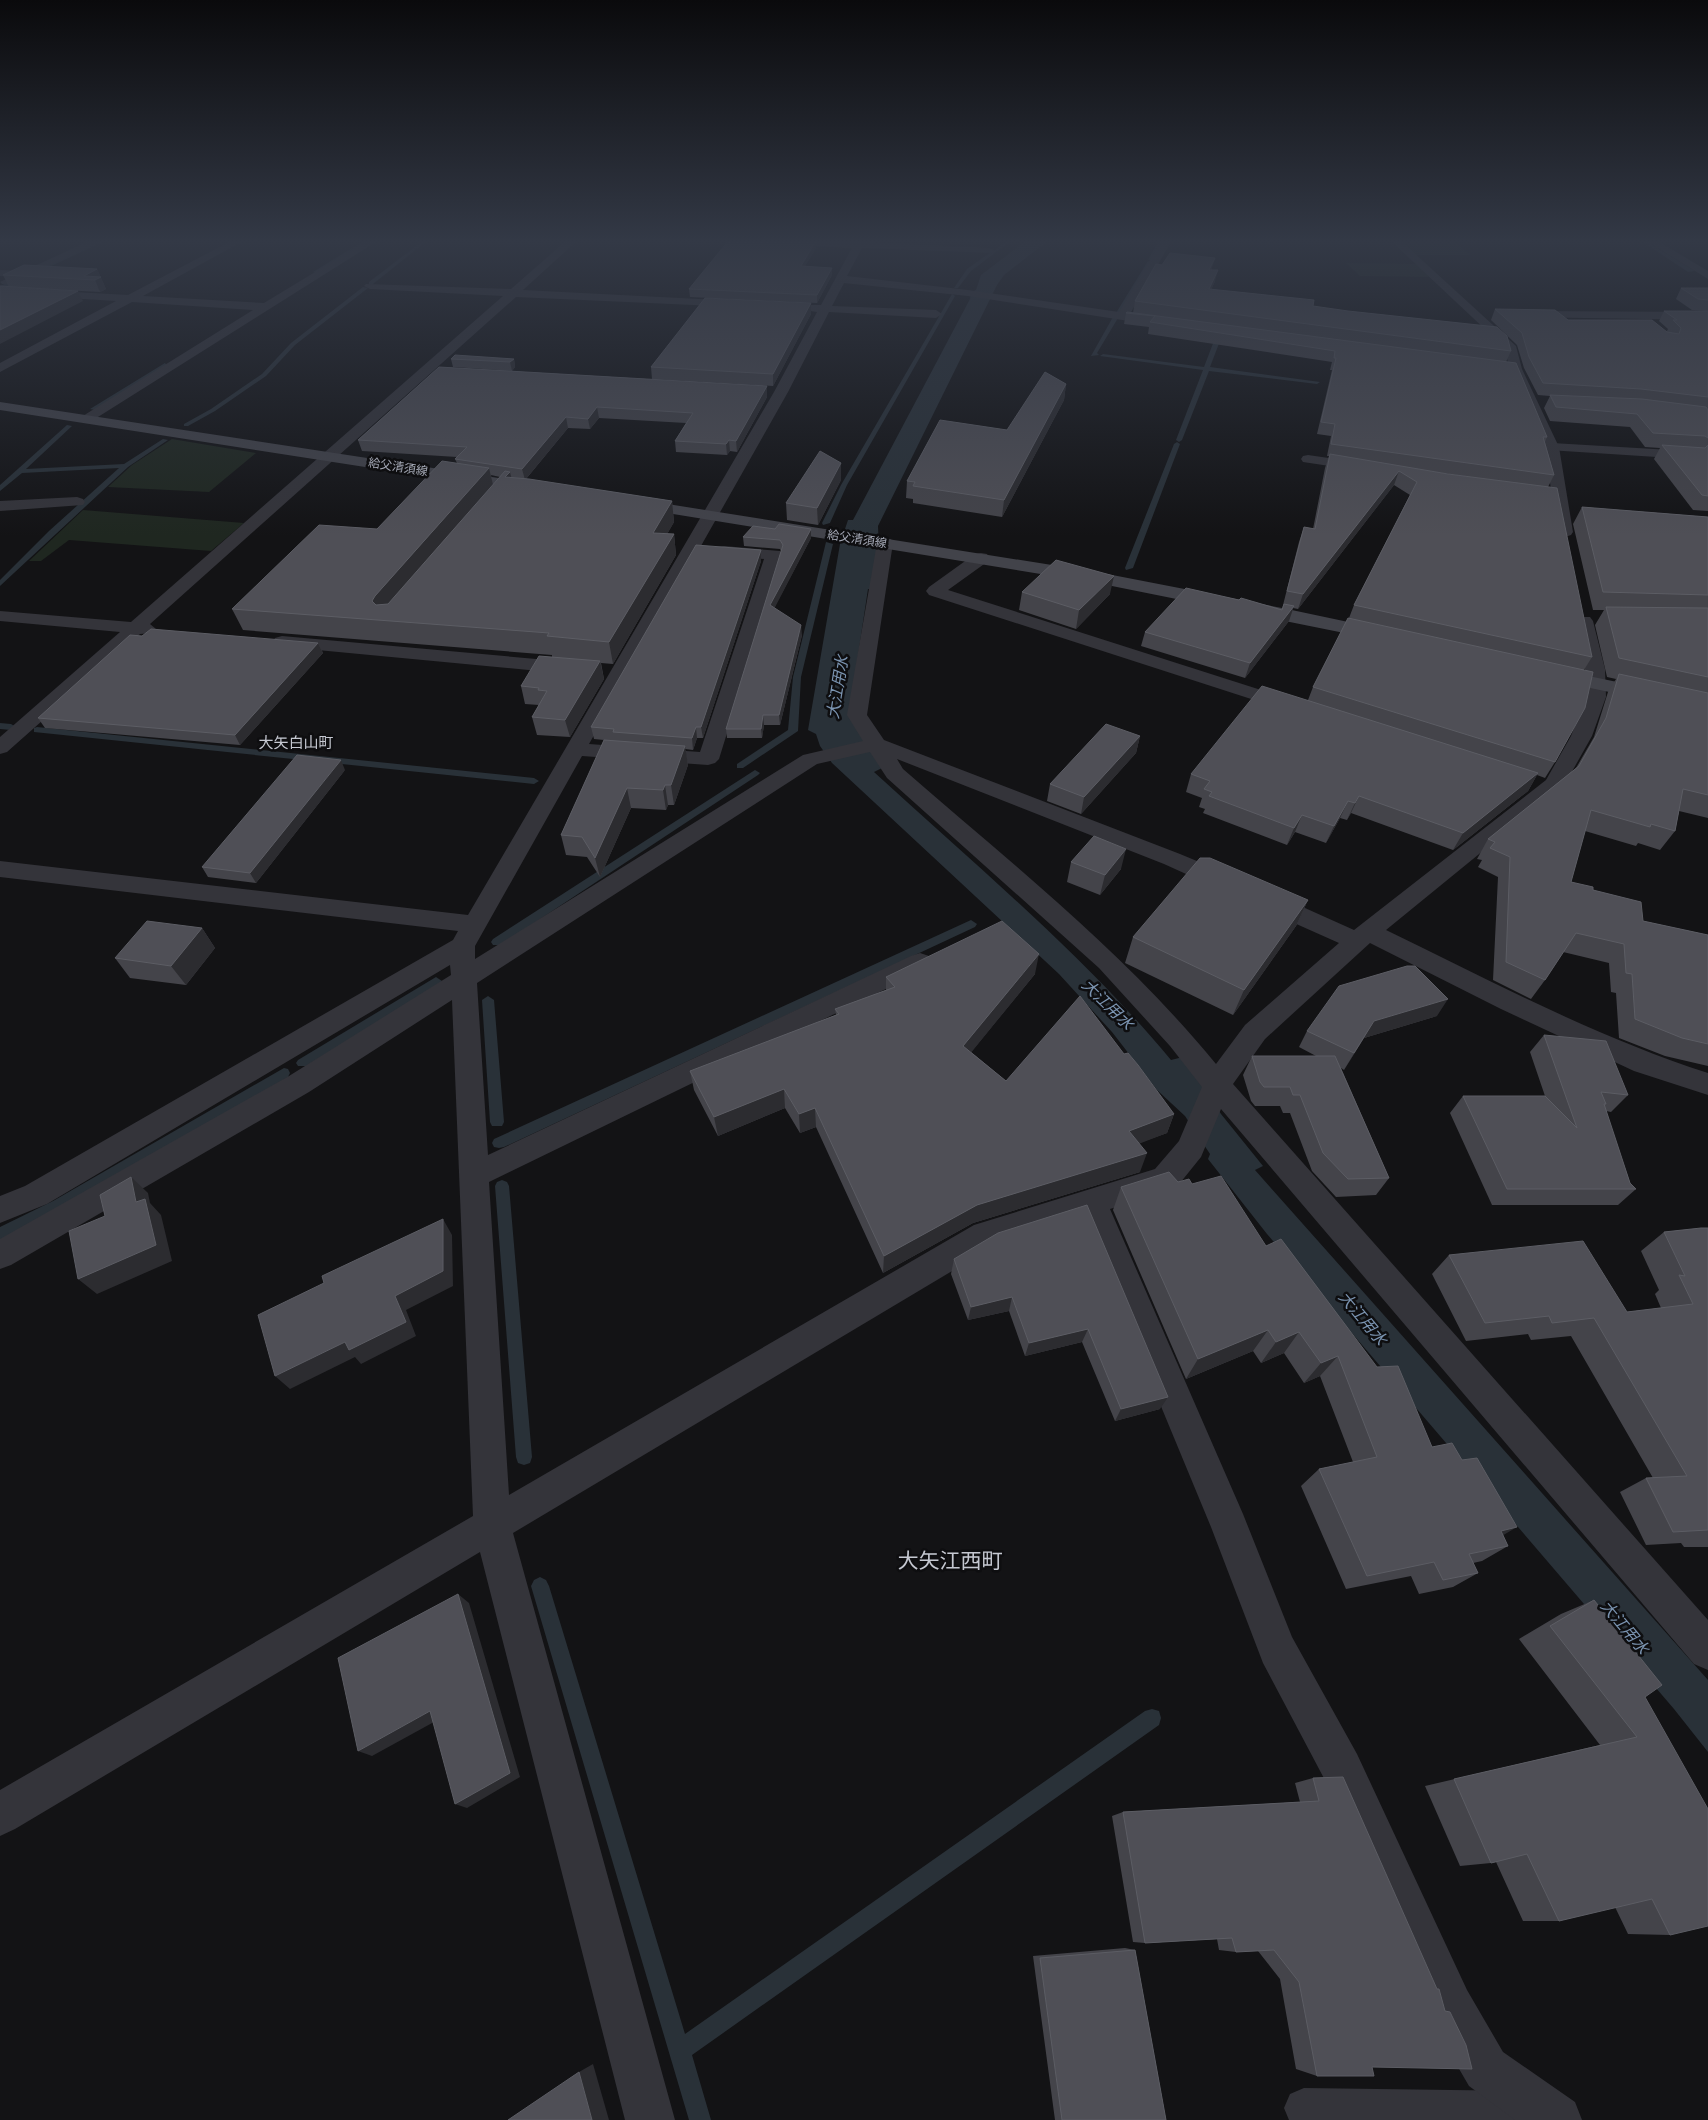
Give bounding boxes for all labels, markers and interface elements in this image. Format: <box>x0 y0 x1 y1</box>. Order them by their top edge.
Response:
street label: 給父清須線 <box>367 454 429 479</box>
street label: 給父清須線 <box>826 526 888 551</box>
water label: 大江用水 <box>822 652 852 720</box>
district label: 大矢白山町 <box>258 733 334 752</box>
water label: 大江用水 <box>1078 975 1139 1035</box>
water label: 大江用水 <box>1335 1287 1393 1350</box>
district label: 大矢江西町 <box>898 1547 1003 1573</box>
water label: 大江用水 <box>1597 1596 1655 1659</box>

